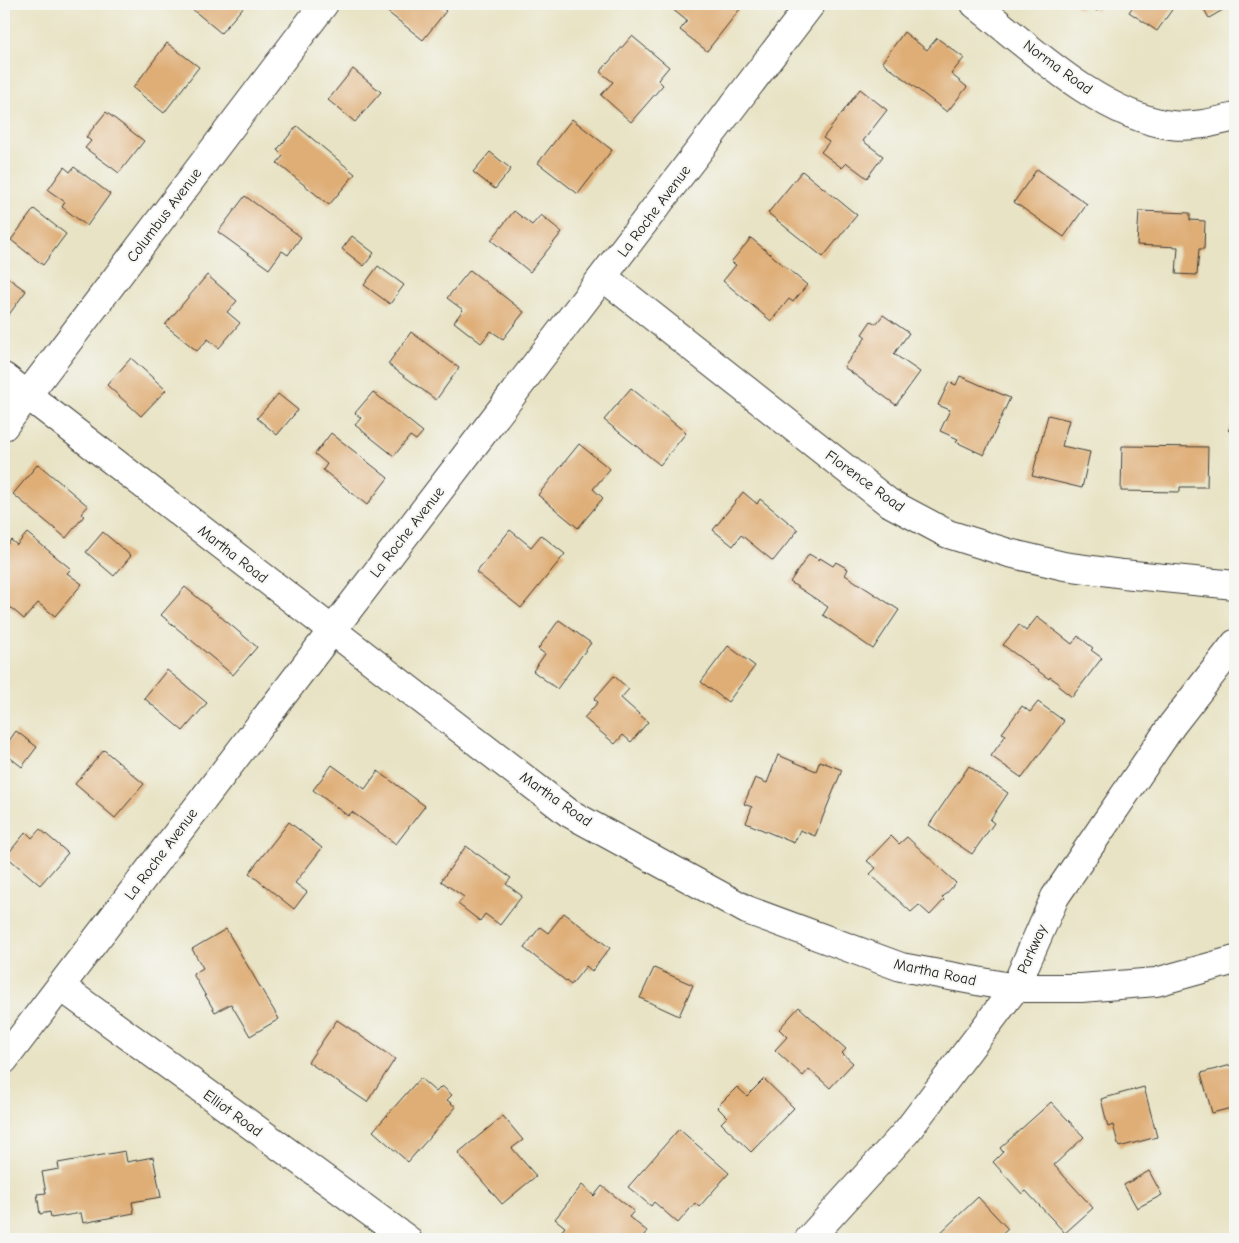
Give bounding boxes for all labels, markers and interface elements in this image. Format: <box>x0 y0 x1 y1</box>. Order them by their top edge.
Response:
street label: Norma Road <box>1020 36 1096 98</box>
street label: La Roche Avenue <box>614 161 695 260</box>
street label: Columbus Avenue <box>123 164 206 266</box>
street label: Florence Road <box>822 446 908 516</box>
street label: La Roche Avenue <box>366 483 448 581</box>
street label: Martha Road <box>194 521 272 587</box>
street label: Martha Road <box>517 768 595 830</box>
street label: La Roche Avenue <box>121 804 202 903</box>
street label: Parkway <box>1013 921 1051 976</box>
street label: Martha Road <box>892 954 978 990</box>
street label: Elliot Road <box>200 1086 266 1140</box>

